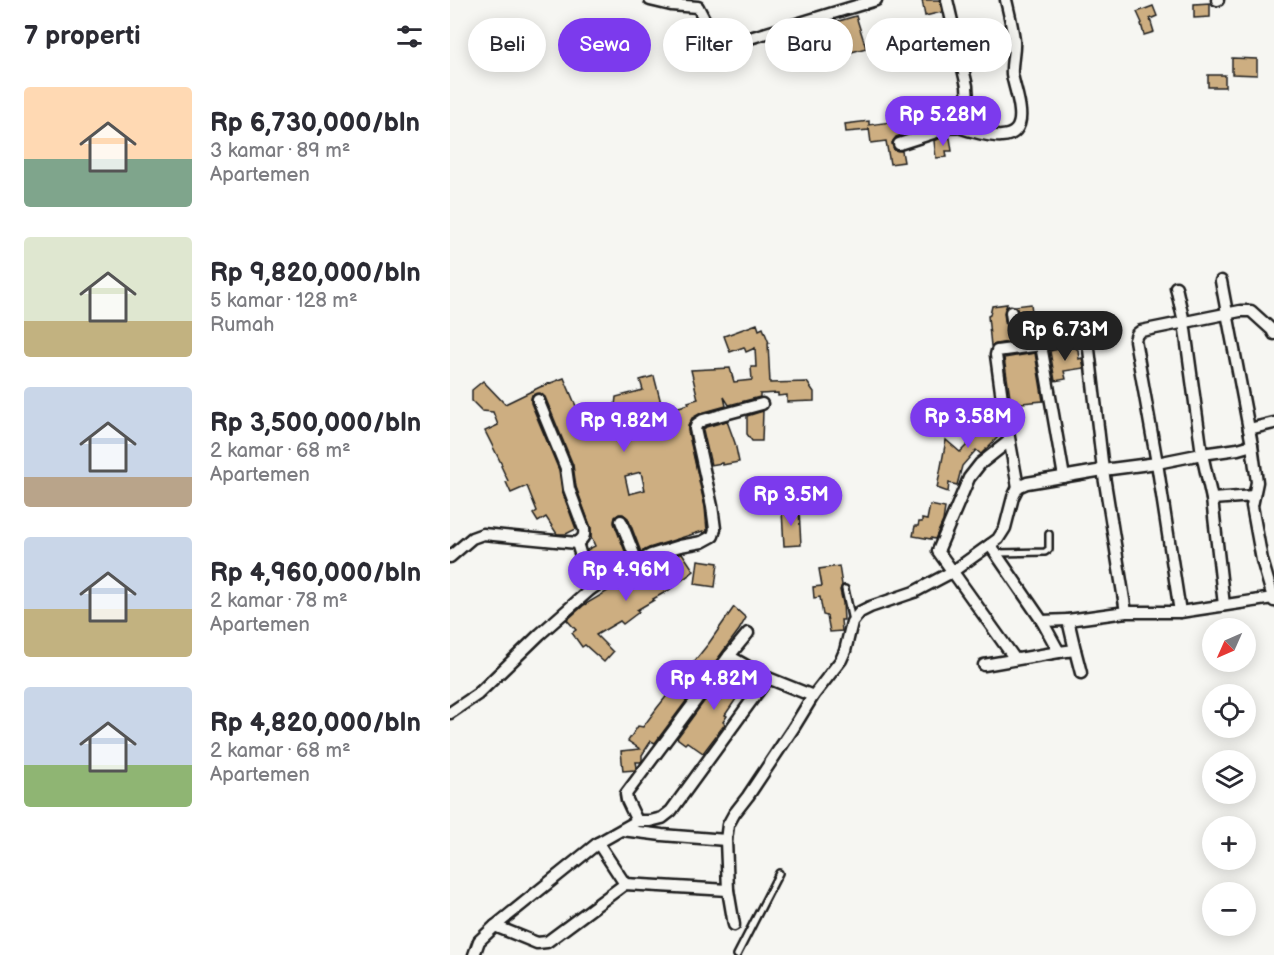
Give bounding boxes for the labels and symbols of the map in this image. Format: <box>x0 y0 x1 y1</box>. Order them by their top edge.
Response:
pin: Rp 5.28M <box>881 96 1005 147</box>
pin: Rp 6.73M <box>1003 311 1127 362</box>
pin: Rp 3.58M <box>906 398 1030 449</box>
pin: Rp 9.82M <box>562 402 686 453</box>
pin: Rp 3.5M <box>736 476 846 527</box>
pin: Rp 4.96M <box>564 551 688 602</box>
north arrow <box>1202 618 1256 672</box>
pin: Rp 4.82M <box>652 660 776 711</box>

